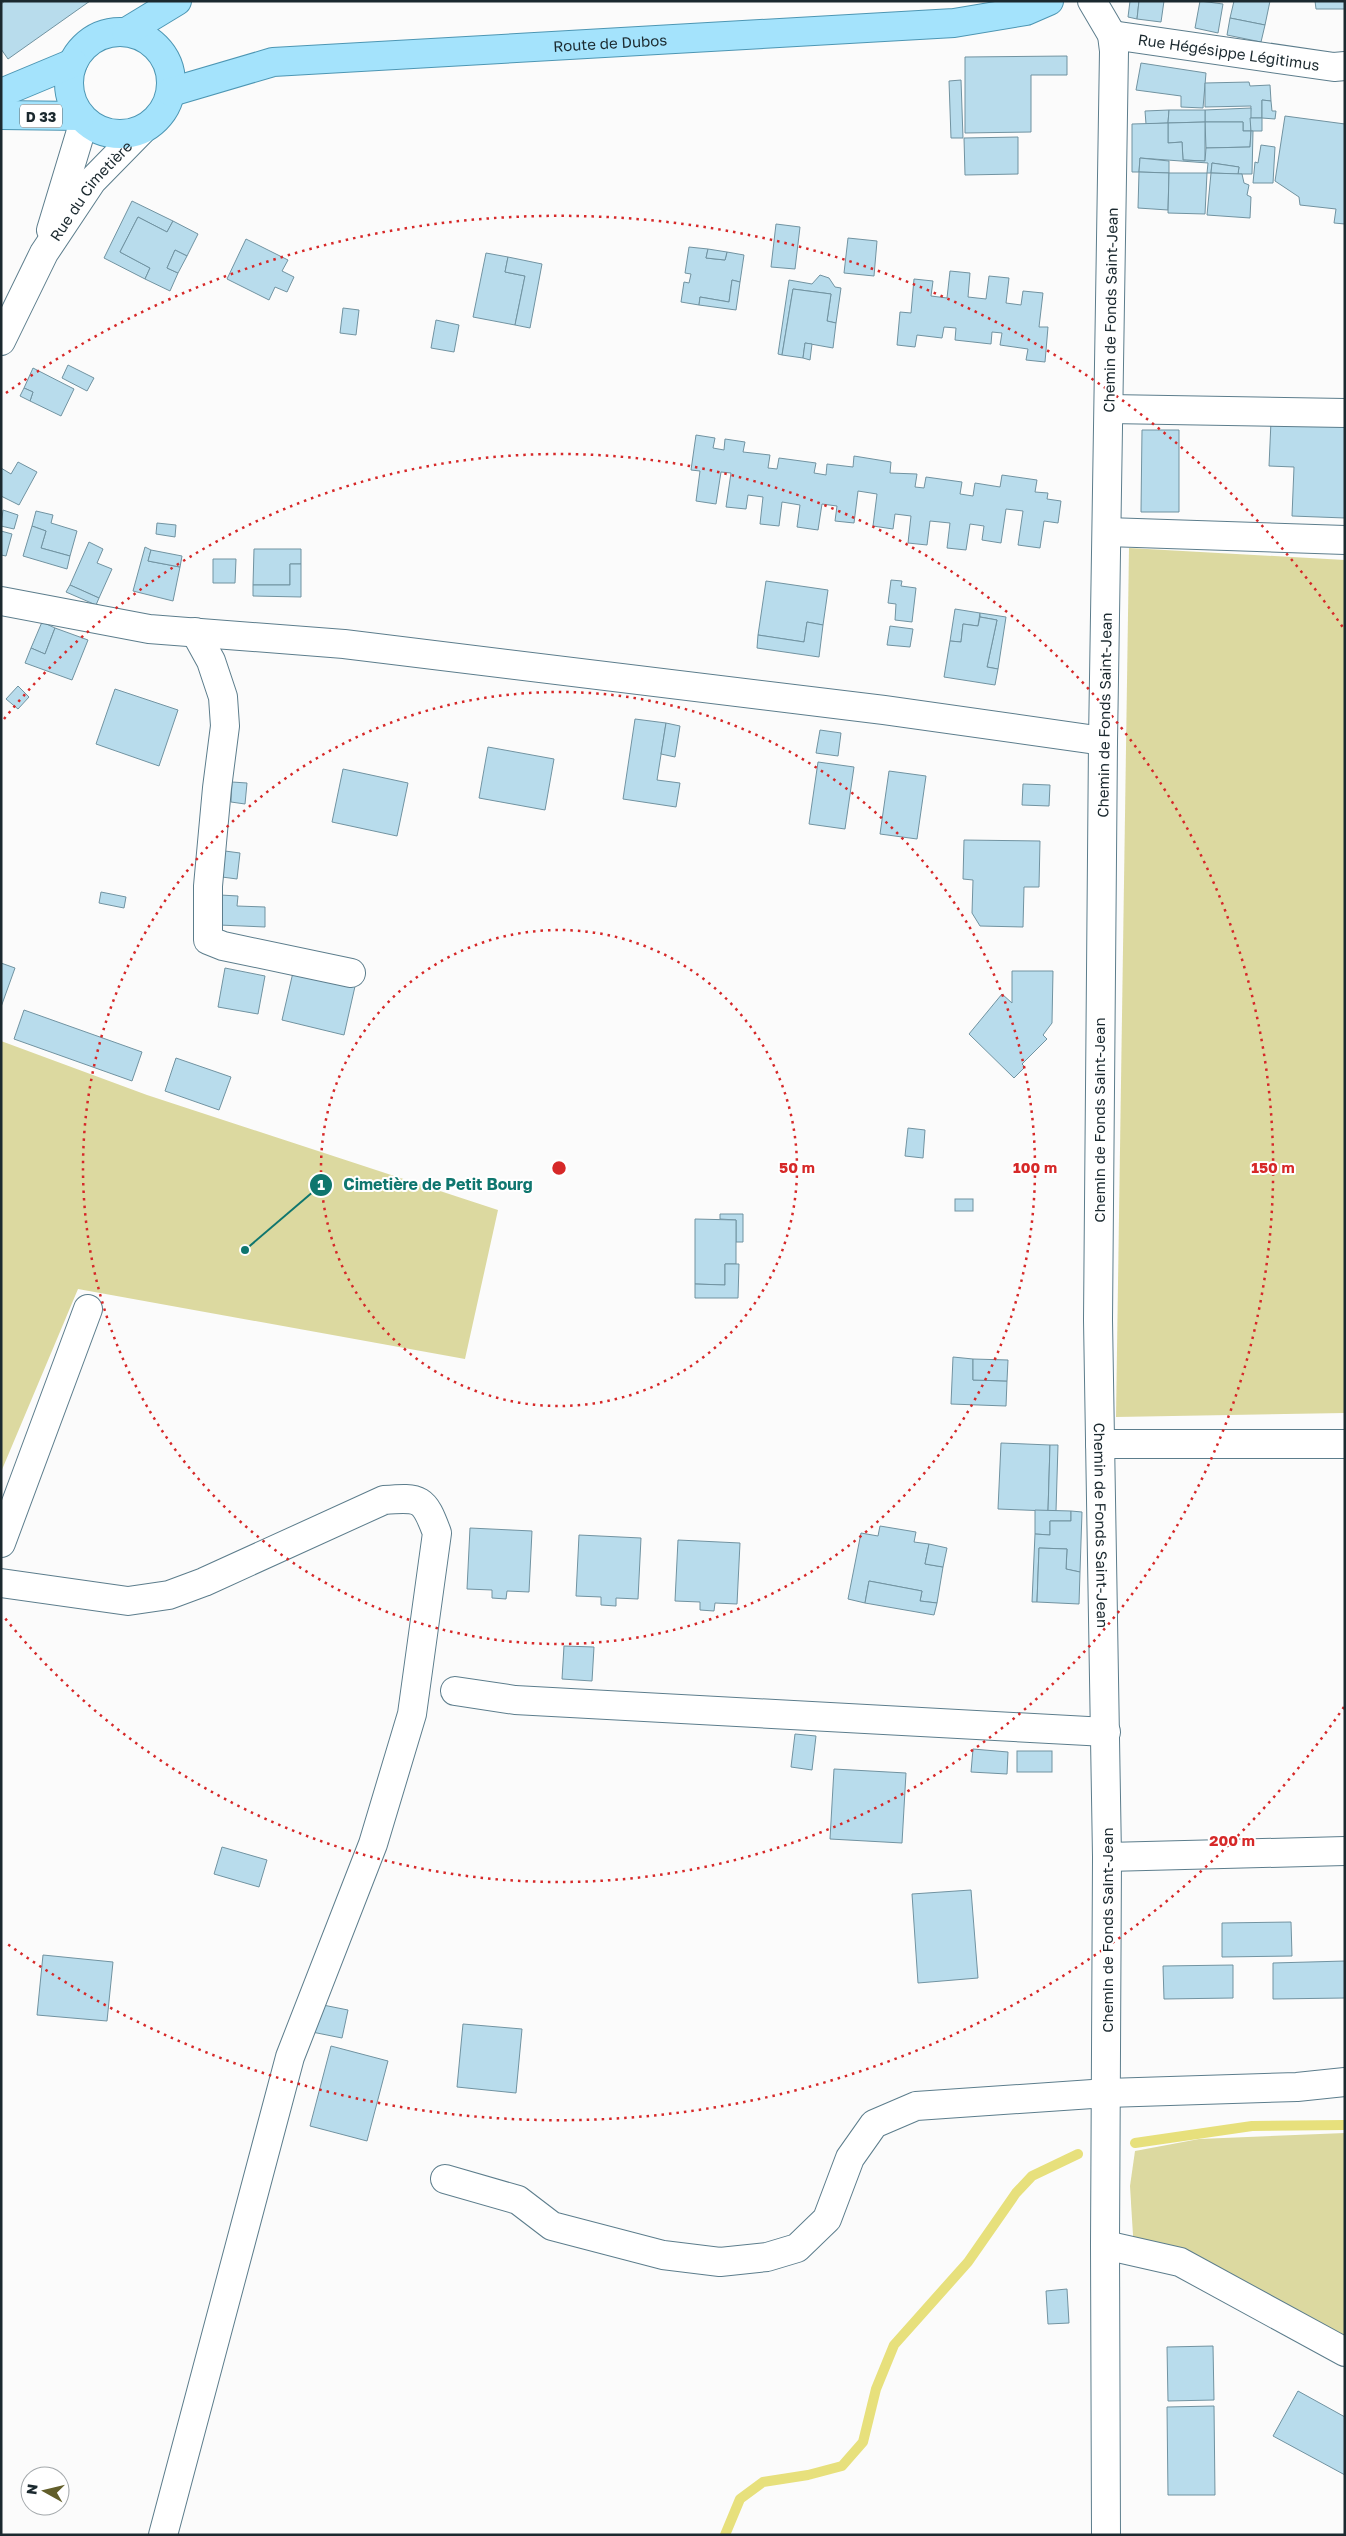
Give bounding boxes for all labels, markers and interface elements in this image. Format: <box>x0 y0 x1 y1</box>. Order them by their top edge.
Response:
street label: Route de Dubos <box>553 30 668 55</box>
street label: Rue Hégésippe Légitimus <box>1137 30 1321 74</box>
road number: D 33 <box>20 104 62 128</box>
street label: Rue du Cimetière <box>46 137 136 244</box>
street label: Chemin de Fonds Saint-Jean <box>1099 207 1121 413</box>
street label: Chemin de Fonds Saint-Jean <box>1093 612 1115 818</box>
street label: Chemin de Fonds Saint-Jean <box>1090 1017 1108 1223</box>
text: 50 m <box>779 1158 815 1176</box>
text: 100 m <box>1013 1158 1057 1176</box>
text: 150 m <box>1251 1158 1295 1176</box>
centre of rings <box>550 1159 568 1177</box>
callout: Cimetière de Petit Bourg <box>308 1169 543 1200</box>
text: Cimetière de Petit Bourg <box>343 1174 533 1194</box>
text: 1 <box>317 1175 325 1193</box>
street label: Chemin de Fonds Saint-Jean <box>1091 1422 1112 1628</box>
street label: Chemin de Fonds Saint-Jean <box>1098 1827 1116 2033</box>
text: 200 m <box>1209 1831 1255 1849</box>
north arrow <box>20 2466 70 2516</box>
text: N <box>22 2483 41 2496</box>

